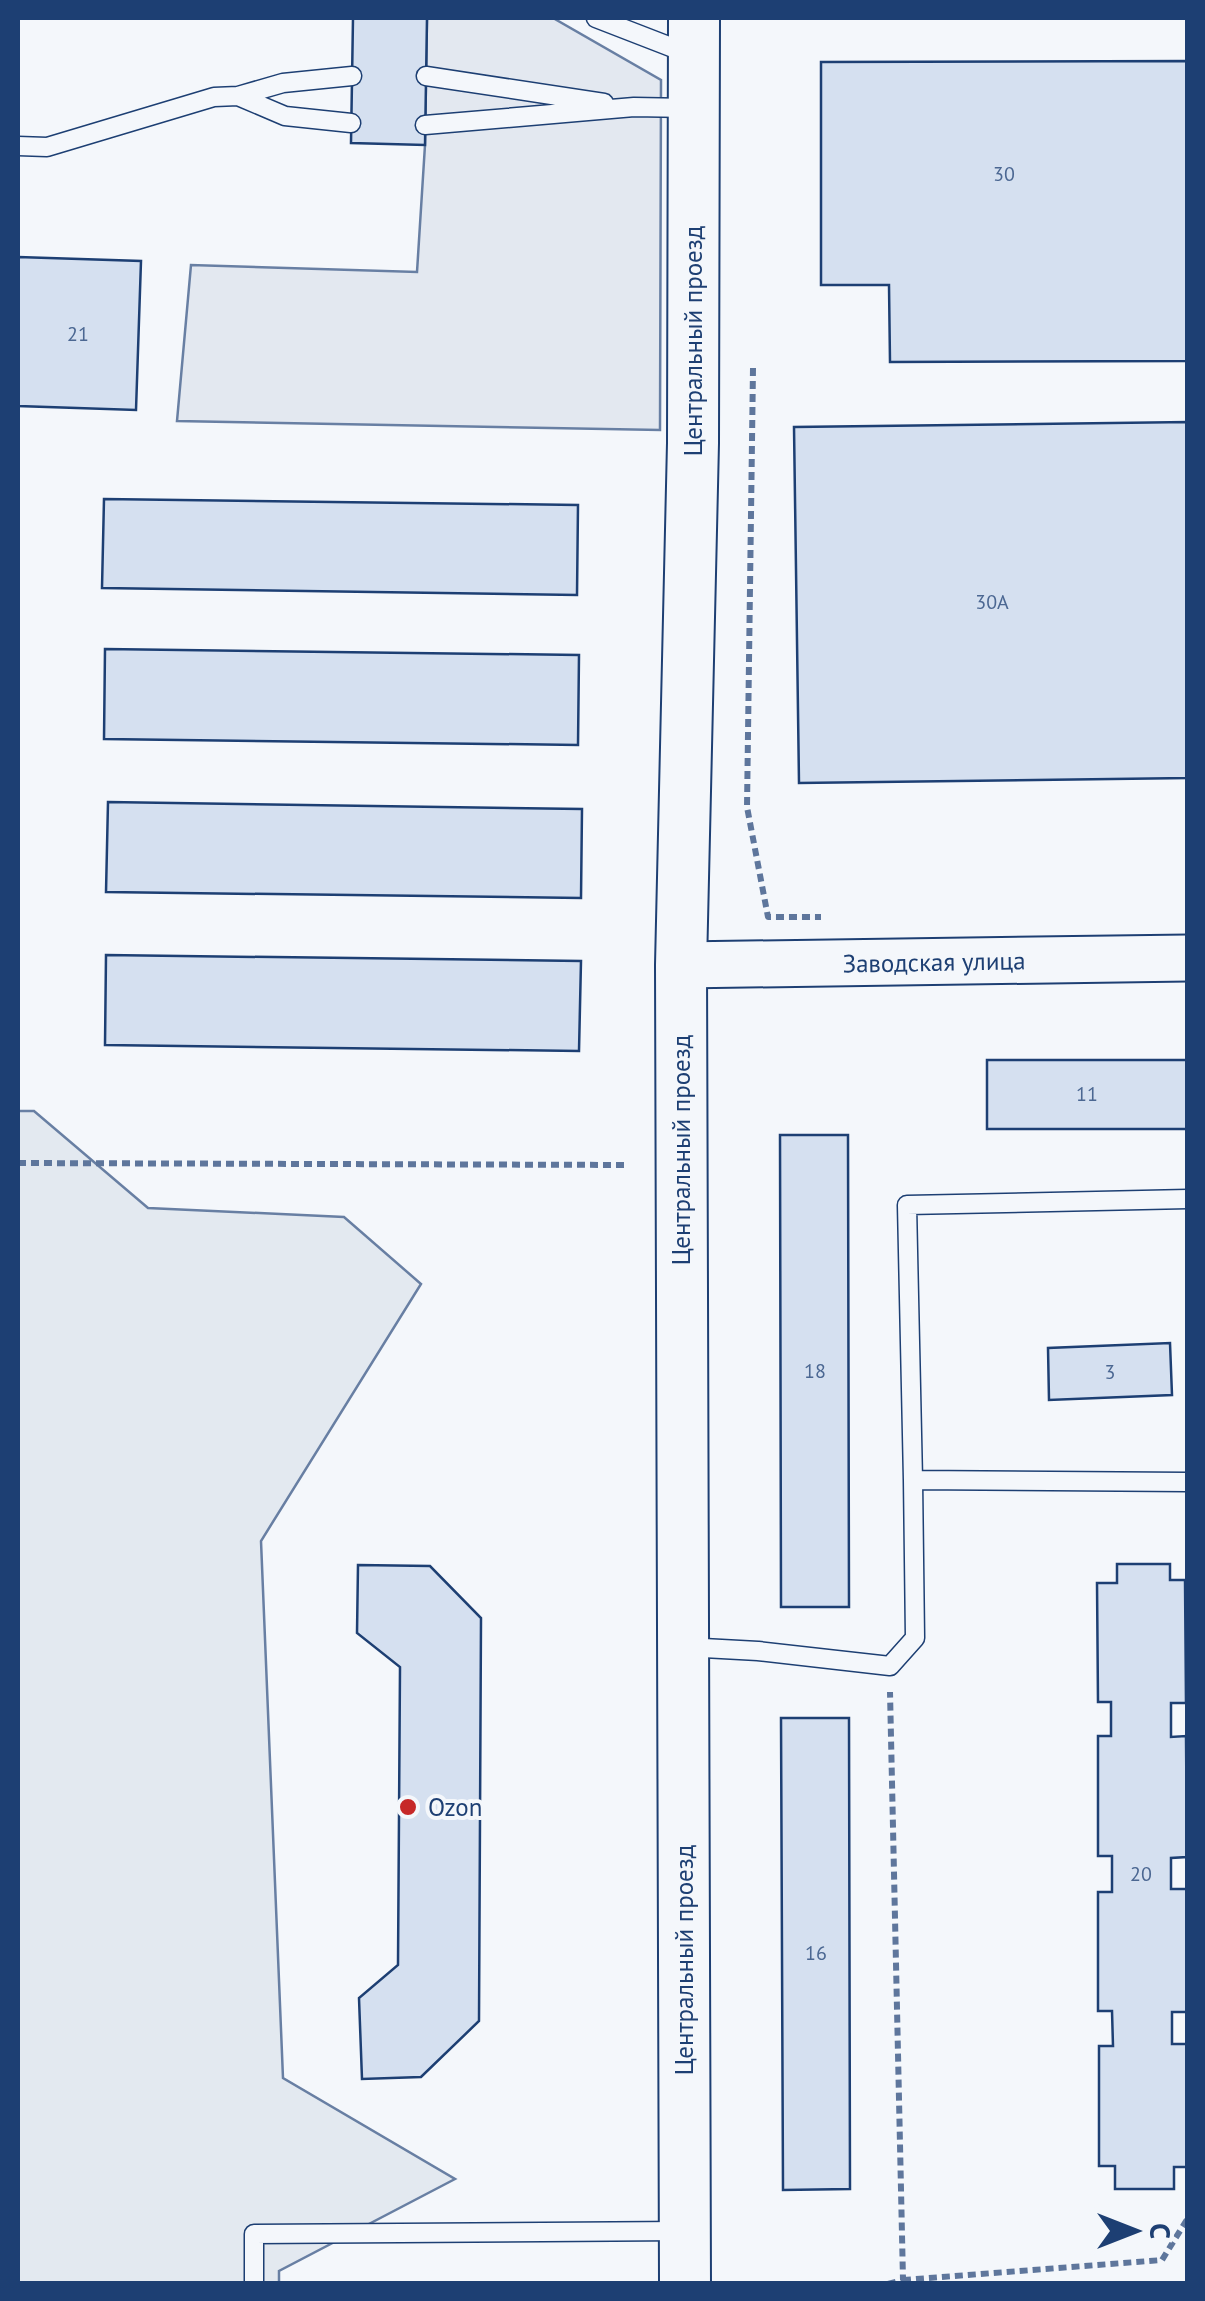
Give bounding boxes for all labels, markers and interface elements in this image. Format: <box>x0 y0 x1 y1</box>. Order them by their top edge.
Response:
house number: 30 <box>993 161 1015 187</box>
street label: Центральный проезд <box>677 226 709 456</box>
house number: 21 <box>67 321 89 347</box>
house number: 30А <box>975 589 1009 615</box>
street label: Заводская улица <box>842 944 1026 980</box>
street label: Центральный проезд <box>665 1035 697 1265</box>
house number: 11 <box>1076 1081 1098 1107</box>
house number: 18 <box>804 1358 826 1384</box>
house number: 3 <box>1105 1359 1115 1385</box>
place label: Ozon <box>428 1791 482 1823</box>
marker: Ozon <box>397 1796 419 1818</box>
street label: Центральный проезд <box>668 1845 700 2075</box>
house number: 20 <box>1130 1861 1152 1887</box>
house number: 16 <box>805 1940 827 1966</box>
north arrow <box>1085 2181 1185 2281</box>
text: С <box>1142 2223 1179 2239</box>

